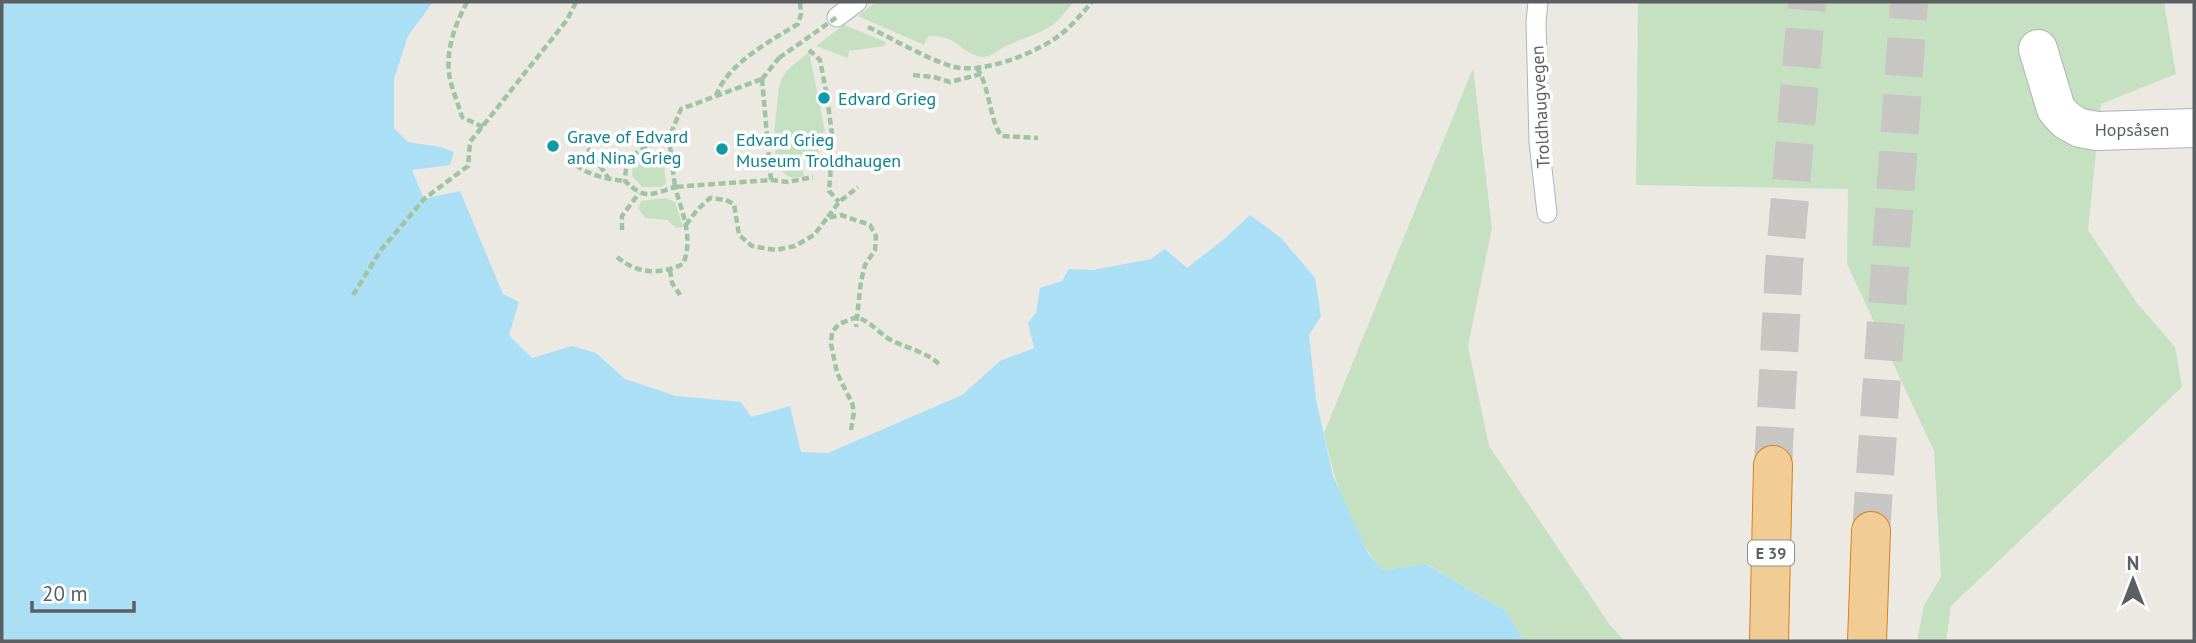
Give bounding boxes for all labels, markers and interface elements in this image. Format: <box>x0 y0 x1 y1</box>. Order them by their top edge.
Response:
street label: Troldhaugvegen <box>1525 45 1555 169</box>
place label: Edvard Grieg <box>838 87 936 110</box>
marker: Edvard Grieg <box>816 90 832 106</box>
street label: Hopsåsen <box>2095 118 2169 141</box>
place label: Grave of Edvard and Nina Grieg <box>567 125 688 169</box>
place label: Edvard Grieg Museum Troldhaugen <box>736 128 901 172</box>
marker: Grave of Edvard and Nina Grieg <box>545 138 561 154</box>
marker: Edvard Grieg Museum Troldhaugen <box>714 141 730 157</box>
road number: E 39 <box>1748 540 1794 566</box>
north arrow <box>2098 545 2168 615</box>
text: N <box>2127 551 2139 575</box>
scale bar <box>32 570 133 614</box>
text: 20 m <box>42 580 88 607</box>

